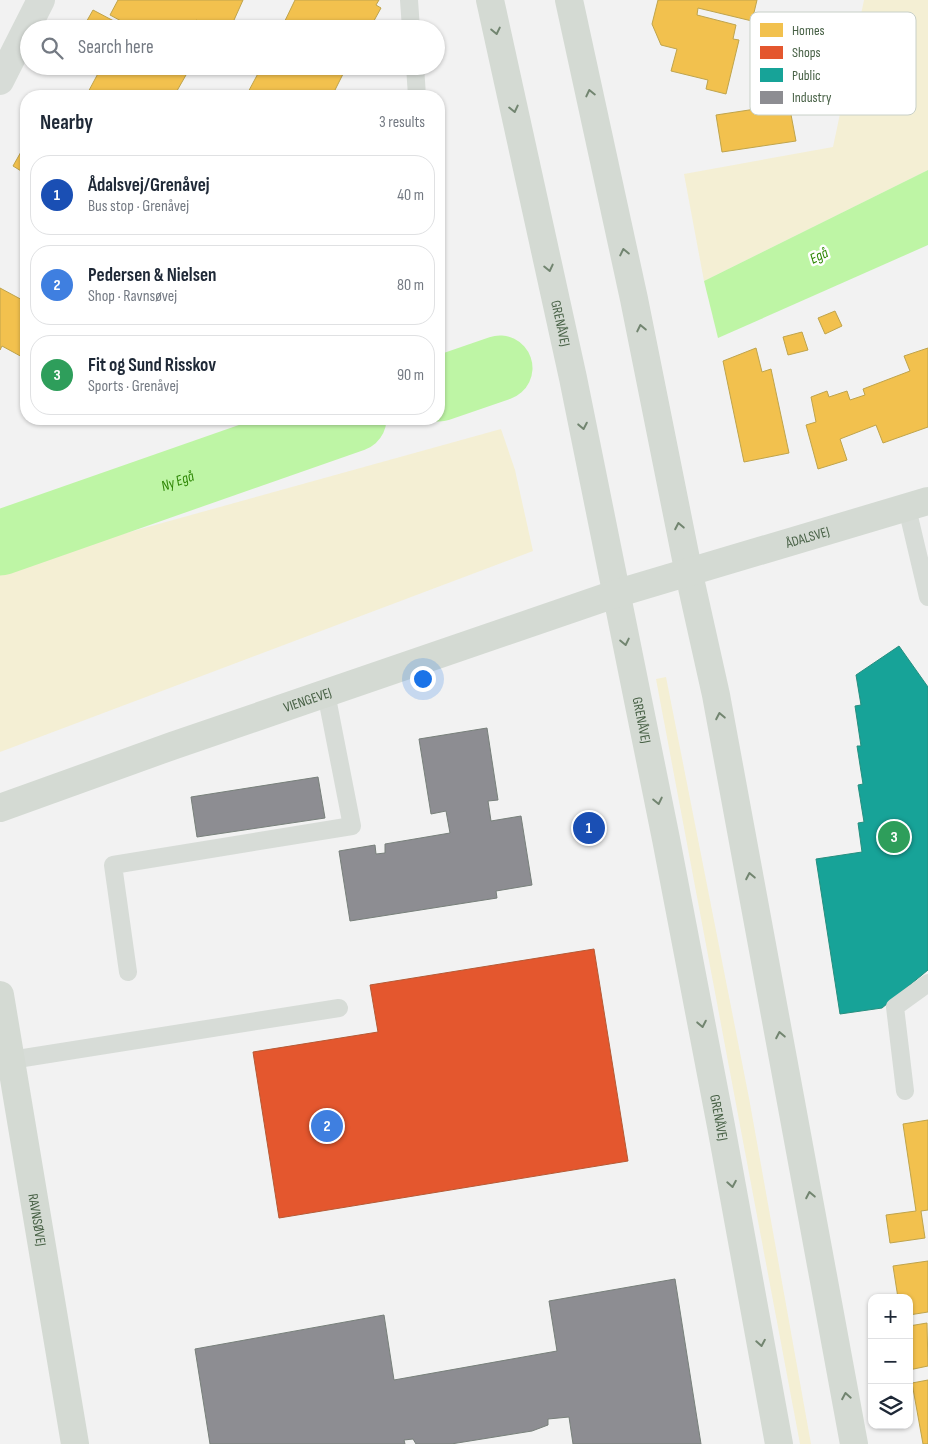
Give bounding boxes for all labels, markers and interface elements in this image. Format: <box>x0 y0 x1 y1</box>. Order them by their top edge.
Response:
legend <box>750 12 916 115</box>
search box <box>20 20 445 75</box>
text: Homes <box>792 22 825 39</box>
one-way arrow <box>491 26 501 35</box>
icon: search <box>38 34 66 62</box>
text: Search here <box>78 36 154 59</box>
text: Shops <box>792 44 821 61</box>
text: Public <box>792 67 821 84</box>
one-way arrow <box>585 88 595 97</box>
text: Industry <box>792 89 832 106</box>
one-way arrow <box>508 105 518 113</box>
text: Nearby <box>40 110 93 135</box>
text: 3 results <box>379 113 425 132</box>
text: Ådalsvej/Grenåvej <box>88 174 210 197</box>
text: 1 <box>54 186 60 205</box>
text: 40 m <box>397 186 424 205</box>
text: Bus stop · Grenåvej <box>88 197 189 216</box>
water label: Egå <box>807 243 831 269</box>
one-way arrow <box>619 247 630 256</box>
one-way arrow <box>543 263 554 272</box>
text: Pedersen & Nielsen <box>88 264 217 287</box>
text: 2 <box>53 276 61 295</box>
text: 80 m <box>397 276 424 295</box>
text: Shop · Ravnsøvej <box>88 287 177 306</box>
street label: GRENÅVEJ <box>548 299 574 348</box>
one-way arrow <box>636 324 646 333</box>
text: Fit og Sund Risskov <box>88 354 216 377</box>
text: 3 <box>53 366 61 385</box>
text: 90 m <box>397 366 424 385</box>
text: Sports · Grenåvej <box>88 377 179 396</box>
one-way arrow <box>577 422 587 431</box>
water label: Ny Egå <box>158 466 196 495</box>
one-way arrow <box>675 521 685 530</box>
street label: ÅDALSVEJ <box>783 522 831 552</box>
one-way arrow <box>620 637 630 646</box>
your location <box>410 666 436 692</box>
street label: VIENGEVEJ <box>281 683 334 716</box>
street label: GRENÅVEJ <box>629 695 655 745</box>
one-way arrow <box>715 711 726 720</box>
one-way arrow <box>653 796 663 805</box>
pin: 1 <box>573 809 605 847</box>
pin: 3 <box>878 818 910 856</box>
one-way arrow <box>745 871 755 880</box>
one-way arrow <box>696 1019 706 1028</box>
one-way arrow <box>775 1031 785 1040</box>
street label: GRENÅVEJ <box>707 1093 732 1142</box>
pin: 2 <box>311 1107 343 1145</box>
one-way arrow <box>726 1179 736 1188</box>
one-way arrow <box>805 1191 815 1199</box>
street label: RAVNSØVEJ <box>25 1192 50 1247</box>
map controls <box>868 1294 913 1429</box>
button: + <box>868 1294 913 1339</box>
one-way arrow <box>755 1339 765 1348</box>
button: − <box>868 1339 913 1384</box>
button: layers <box>868 1384 913 1429</box>
one-way arrow <box>841 1392 851 1400</box>

